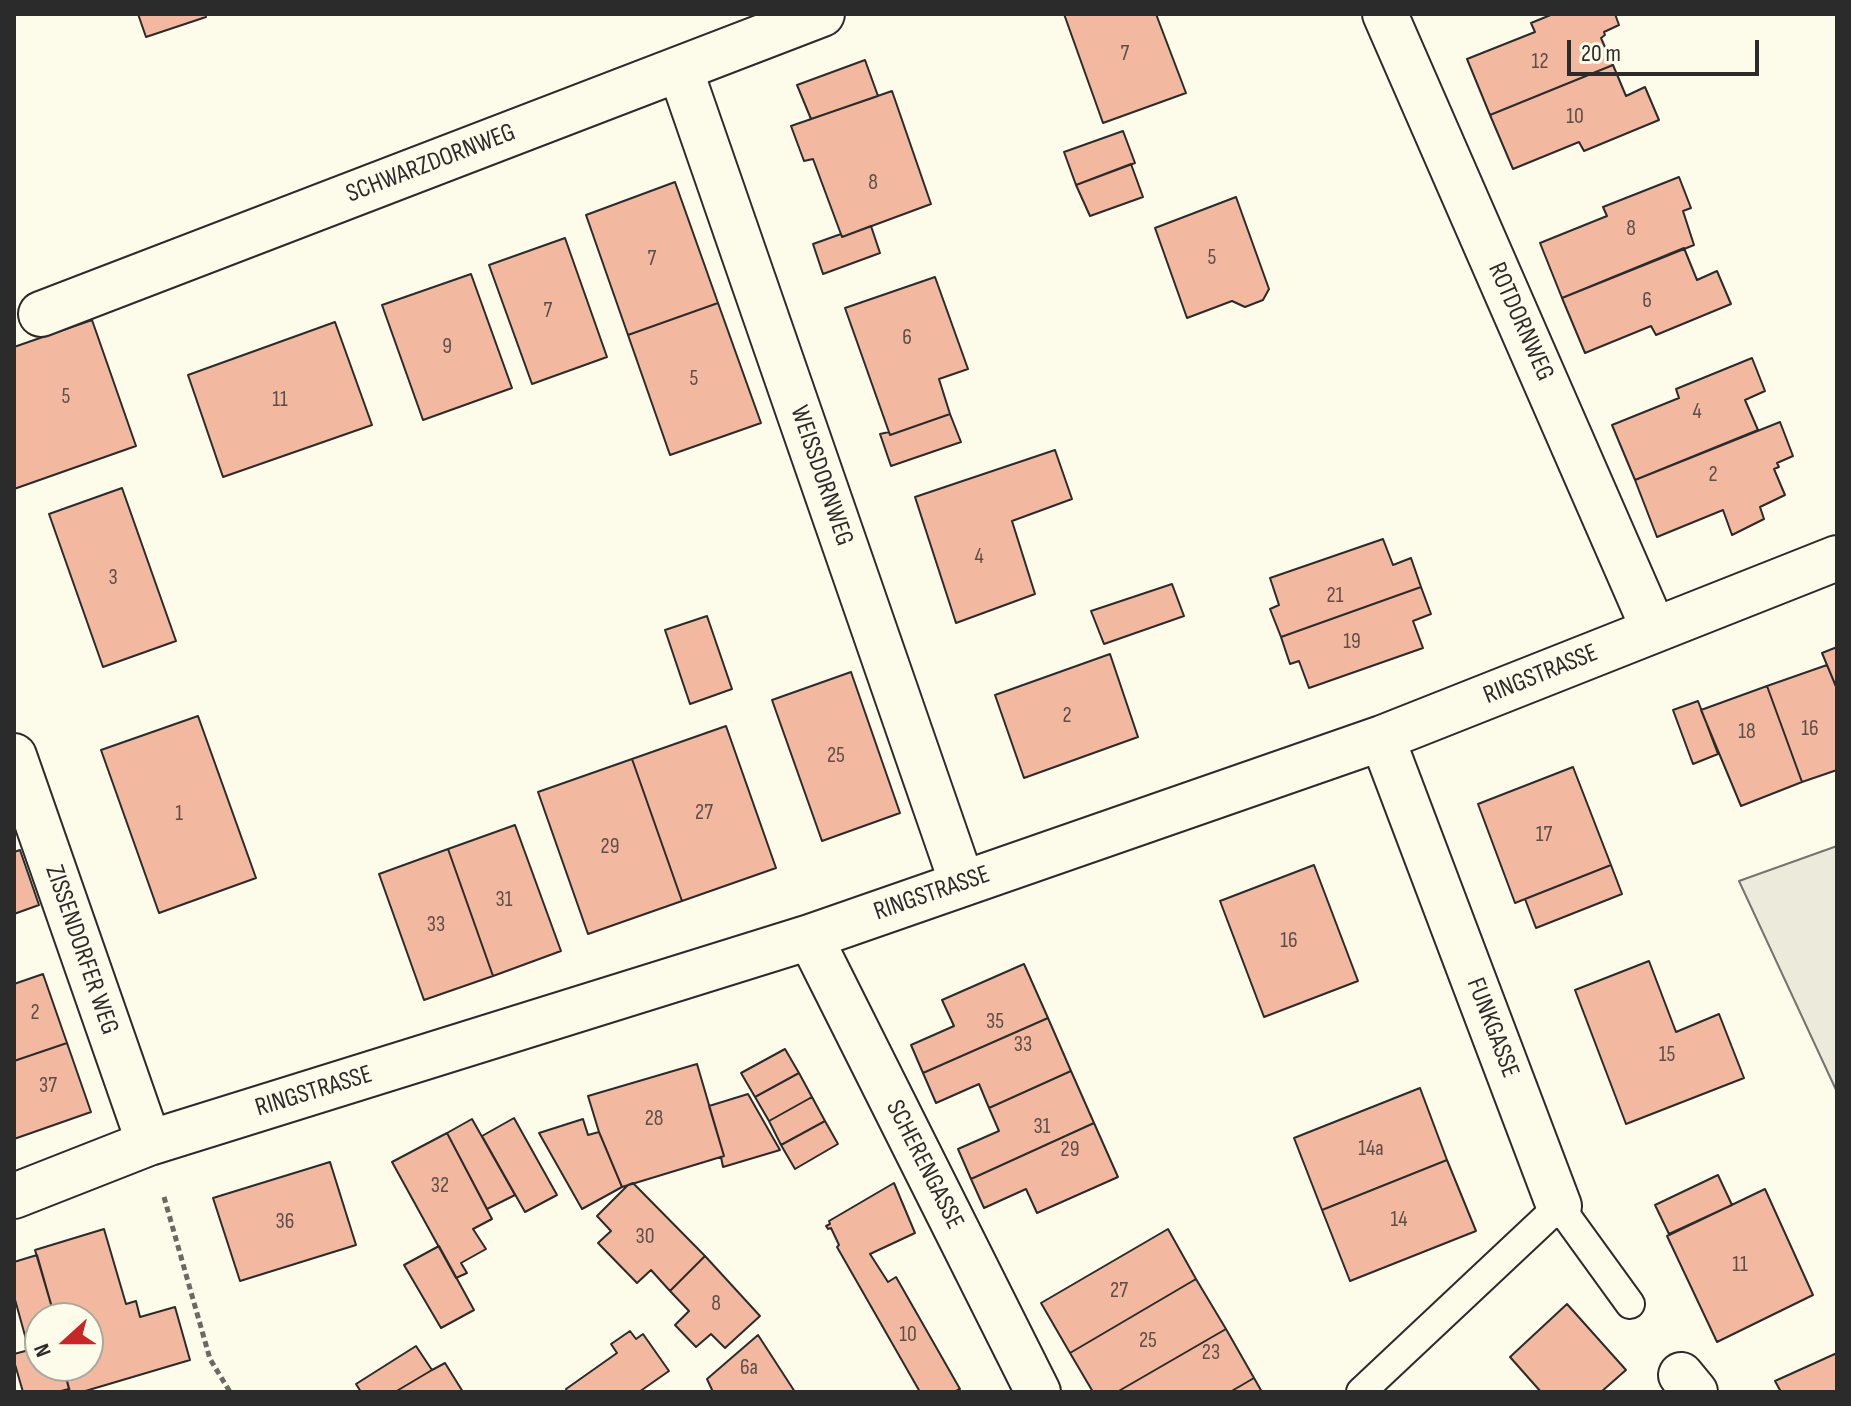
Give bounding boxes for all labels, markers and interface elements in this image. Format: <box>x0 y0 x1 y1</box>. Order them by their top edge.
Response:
scale bar <box>1571 24 1763 74</box>
text: 20 m <box>1581 39 1621 68</box>
house number: 7 <box>1121 41 1129 67</box>
house number: 12 <box>1531 49 1549 75</box>
house number: 10 <box>1566 104 1584 130</box>
street label: SCHWARZDORNWEG <box>342 117 520 211</box>
house number: 8 <box>868 170 878 196</box>
house number: 8 <box>1626 216 1636 242</box>
house number: 5 <box>1208 245 1216 271</box>
house number: 7 <box>648 246 656 272</box>
street label: ROTDORNWEG <box>1480 258 1560 386</box>
house number: 6 <box>1642 288 1652 314</box>
house number: 7 <box>544 298 552 324</box>
house number: 6 <box>902 325 912 351</box>
house number: 9 <box>442 334 452 360</box>
house number: 5 <box>690 366 698 392</box>
house number: 5 <box>62 384 70 410</box>
house number: 11 <box>272 387 288 413</box>
house number: 4 <box>1692 399 1702 425</box>
street label: WEISSDORNWEG <box>782 402 860 550</box>
house number: 2 <box>1708 462 1718 488</box>
house number: 4 <box>974 544 984 570</box>
house number: 3 <box>108 565 118 591</box>
house number: 21 <box>1327 583 1343 609</box>
house number: 19 <box>1343 629 1361 655</box>
street label: RINGSTRASSE <box>1479 638 1603 712</box>
house number: 2 <box>1062 703 1072 729</box>
house number: 16 <box>1801 716 1819 742</box>
house number: 18 <box>1738 719 1756 745</box>
house number: 25 <box>827 743 845 769</box>
house number: 27 <box>695 800 713 826</box>
house number: 1 <box>175 801 183 827</box>
house number: 17 <box>1536 822 1552 848</box>
house number: 29 <box>601 834 619 860</box>
street label: RINGSTRASSE <box>870 860 994 928</box>
street label: ZISSENDORFER WEG <box>37 861 125 1039</box>
house number: 31 <box>496 887 512 913</box>
house number: 33 <box>427 912 445 938</box>
house number: 16 <box>1280 928 1298 954</box>
street label: FUNKGASSE <box>1459 974 1525 1082</box>
house number: 2 <box>30 1000 40 1026</box>
house number: 35 <box>986 1009 1004 1035</box>
house number: 33 <box>1014 1032 1032 1058</box>
house number: 15 <box>1659 1042 1675 1068</box>
street label: RINGSTRASSE <box>252 1059 376 1125</box>
house number: 37 <box>39 1073 57 1099</box>
street label: SCHERENGASSE <box>878 1095 970 1235</box>
house number: 28 <box>645 1106 663 1132</box>
house number: 31 <box>1034 1114 1050 1140</box>
house number: 14a <box>1358 1136 1384 1162</box>
house number: 29 <box>1061 1137 1079 1163</box>
house number: 32 <box>431 1173 449 1199</box>
house number: 14 <box>1391 1207 1407 1233</box>
house number: 36 <box>276 1209 294 1235</box>
house number: 30 <box>635 1224 655 1250</box>
house number: 11 <box>1732 1252 1748 1278</box>
house number: 27 <box>1110 1278 1128 1304</box>
house number: 8 <box>711 1291 721 1317</box>
north arrow <box>24 1302 104 1382</box>
house number: 10 <box>899 1322 917 1348</box>
house number: 25 <box>1139 1328 1157 1354</box>
text: N <box>28 1340 58 1360</box>
house number: 23 <box>1202 1340 1220 1366</box>
house number: 6a <box>740 1355 758 1381</box>

